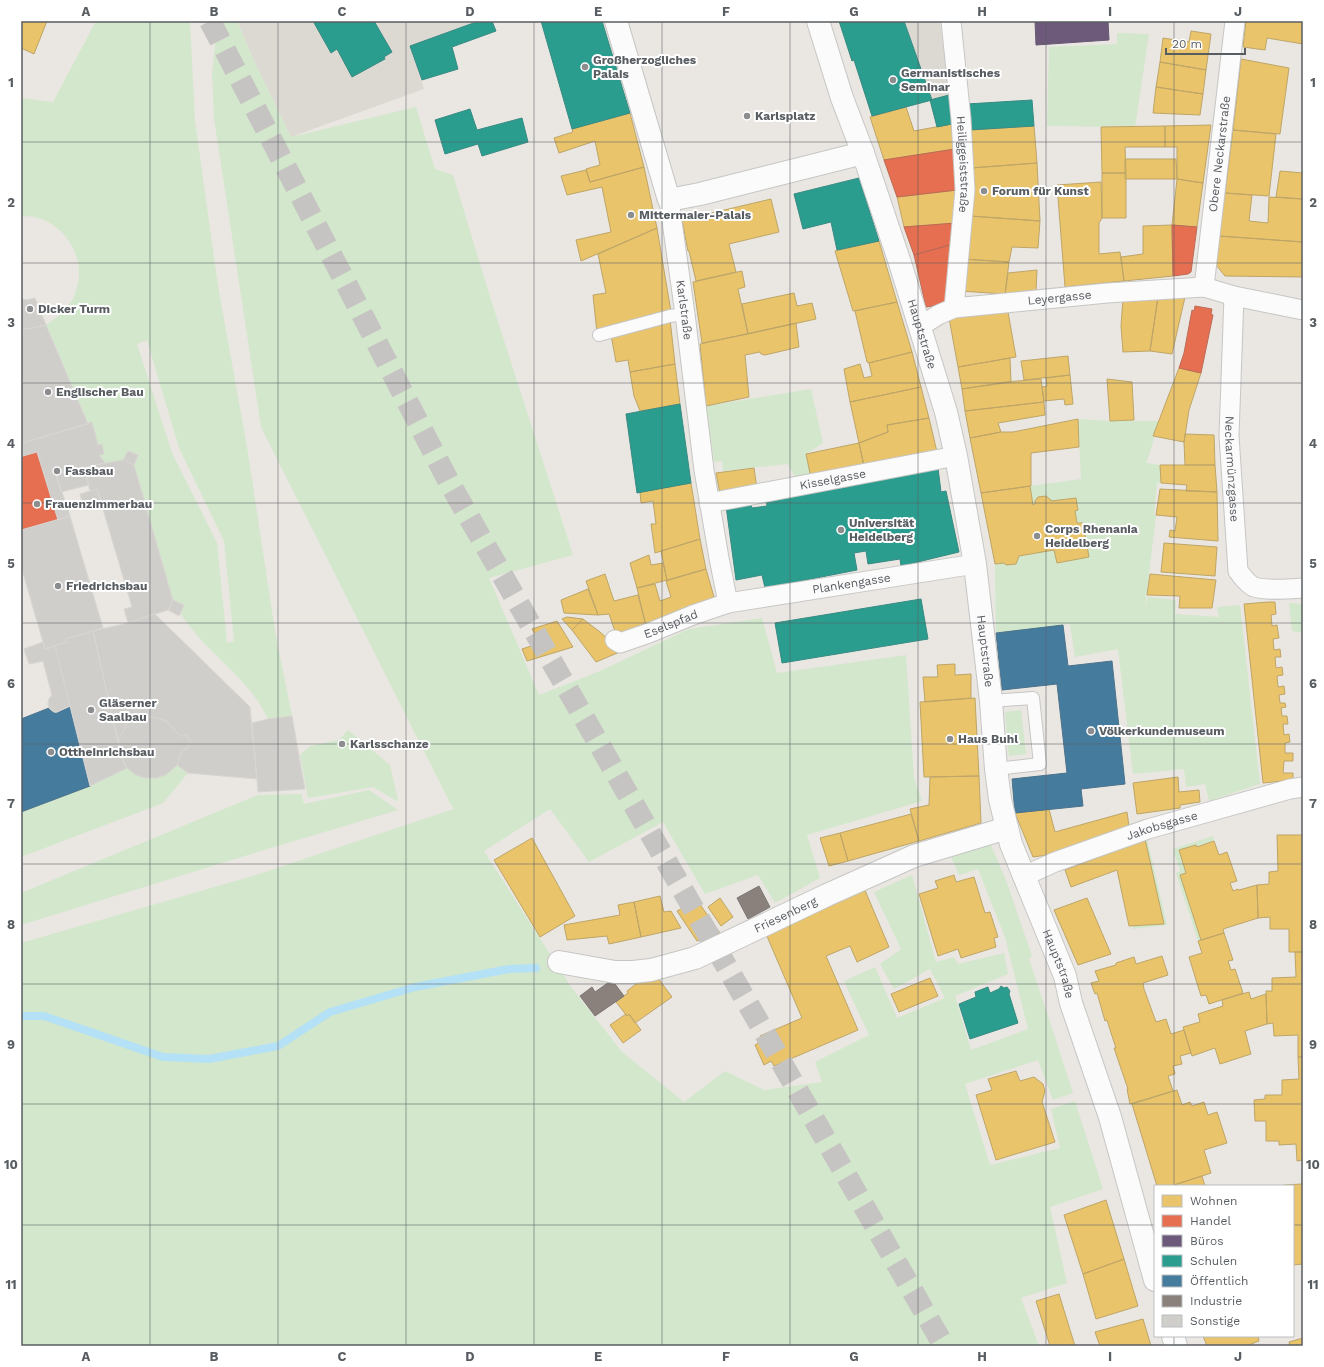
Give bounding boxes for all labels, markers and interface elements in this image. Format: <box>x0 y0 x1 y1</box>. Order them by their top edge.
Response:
text: A <box>82 4 91 19</box>
text: B <box>210 4 219 19</box>
text: C <box>338 4 347 19</box>
text: D <box>465 4 475 19</box>
text: E <box>594 4 602 19</box>
text: F <box>722 4 730 19</box>
text: G <box>849 4 859 19</box>
text: H <box>977 4 987 19</box>
text: I <box>1108 4 1112 19</box>
text: J <box>1234 4 1242 19</box>
scale bar <box>1166 30 1245 56</box>
text: 20 m <box>1172 37 1202 51</box>
place label: Großherzogliches Palais <box>593 53 697 81</box>
marker: Großherzogliches Palais <box>580 62 590 72</box>
place label: Germanistisches Seminar <box>901 66 1001 94</box>
text: 1 <box>8 75 14 90</box>
marker: Germanistisches Seminar <box>888 75 898 85</box>
text: 1 <box>1310 75 1316 90</box>
street label: Obere Neckarstraße <box>1206 95 1233 213</box>
place label: Karlsplatz <box>755 109 815 123</box>
marker: Karlsplatz <box>742 111 752 121</box>
street label: Heiliggeiststraße <box>954 115 972 214</box>
place label: Forum für Kunst <box>992 184 1089 198</box>
marker: Forum für Kunst <box>979 186 989 196</box>
text: 2 <box>7 195 15 210</box>
text: 2 <box>1309 195 1317 210</box>
place label: Mittermaier-Palais <box>639 208 752 222</box>
marker: Mittermaier-Palais <box>626 210 636 220</box>
street label: Karlstraße <box>673 279 695 341</box>
street label: Leyergasse <box>1027 288 1092 308</box>
street label: Hauptstraße <box>905 297 939 371</box>
place label: Dicker Turm <box>38 302 110 316</box>
marker: Dicker Turm <box>25 304 35 314</box>
text: 3 <box>7 315 15 330</box>
text: 3 <box>1309 315 1317 330</box>
place label: Englischer Bau <box>56 385 144 399</box>
marker: Englischer Bau <box>43 387 53 397</box>
street label: Neckarmünzgasse <box>1222 416 1242 522</box>
text: 4 <box>7 436 16 451</box>
text: 4 <box>1309 436 1318 451</box>
place label: Fassbau <box>65 464 113 478</box>
marker: Fassbau <box>52 466 62 476</box>
street label: Kisselgasse <box>798 466 867 493</box>
place label: Frauenzimmerbau <box>45 497 152 511</box>
marker: Frauenzimmerbau <box>32 499 42 509</box>
place label: Universität Heidelberg <box>849 516 915 544</box>
place label: Corps Rhenania Heidelberg <box>1045 522 1138 550</box>
marker: Universität Heidelberg <box>836 525 846 535</box>
marker: Corps Rhenania Heidelberg <box>1032 531 1042 541</box>
text: 5 <box>7 556 15 571</box>
text: 5 <box>1309 556 1317 571</box>
street label: Plankengasse <box>811 570 892 597</box>
place label: Friedrichsbau <box>66 579 147 593</box>
marker: Friedrichsbau <box>53 581 63 591</box>
street label: Eselspfad <box>642 607 700 641</box>
street label: Hauptstraße <box>974 614 996 688</box>
text: 6 <box>7 676 15 691</box>
text: 6 <box>1309 676 1317 691</box>
place label: Gläserner Saalbau <box>99 696 157 724</box>
marker: Gläserner Saalbau <box>86 705 96 715</box>
place label: Völkerkundemuseum <box>1099 724 1225 738</box>
marker: Völkerkundemuseum <box>1086 726 1096 736</box>
place label: Haus Buhl <box>958 732 1018 746</box>
marker: Haus Buhl <box>945 734 955 744</box>
place label: Karlsschanze <box>350 737 429 751</box>
marker: Karlsschanze <box>337 739 347 749</box>
place label: Ottheinrichsbau <box>59 745 155 759</box>
marker: Ottheinrichsbau <box>46 747 56 757</box>
text: 7 <box>7 796 15 811</box>
text: 7 <box>1309 796 1317 811</box>
street label: Jakobsgasse <box>1124 808 1199 843</box>
street label: Friesenberg <box>752 894 820 936</box>
text: 8 <box>7 917 15 932</box>
text: 8 <box>1309 917 1317 932</box>
street label: Hauptstraße <box>1040 927 1077 1000</box>
text: 9 <box>7 1037 15 1052</box>
text: 9 <box>1309 1037 1317 1052</box>
text: 10 <box>4 1157 18 1172</box>
text: 10 <box>1306 1157 1320 1172</box>
legend <box>1154 1185 1294 1337</box>
text: Wohnen <box>1190 1194 1238 1208</box>
text: Handel <box>1190 1214 1231 1228</box>
text: Büros <box>1190 1234 1223 1248</box>
text: Schulen <box>1190 1254 1237 1268</box>
text: Öffentlich <box>1190 1274 1249 1288</box>
text: 11 <box>5 1277 17 1292</box>
text: 11 <box>1307 1277 1319 1292</box>
text: Industrie <box>1190 1294 1242 1308</box>
text: Sonstige <box>1190 1314 1240 1328</box>
text: A <box>82 1349 91 1364</box>
text: B <box>210 1349 219 1364</box>
text: C <box>338 1349 347 1364</box>
text: D <box>465 1349 475 1364</box>
text: E <box>594 1349 602 1364</box>
text: F <box>722 1349 730 1364</box>
text: G <box>849 1349 859 1364</box>
text: H <box>977 1349 987 1364</box>
text: I <box>1108 1349 1112 1364</box>
text: J <box>1234 1349 1242 1364</box>

